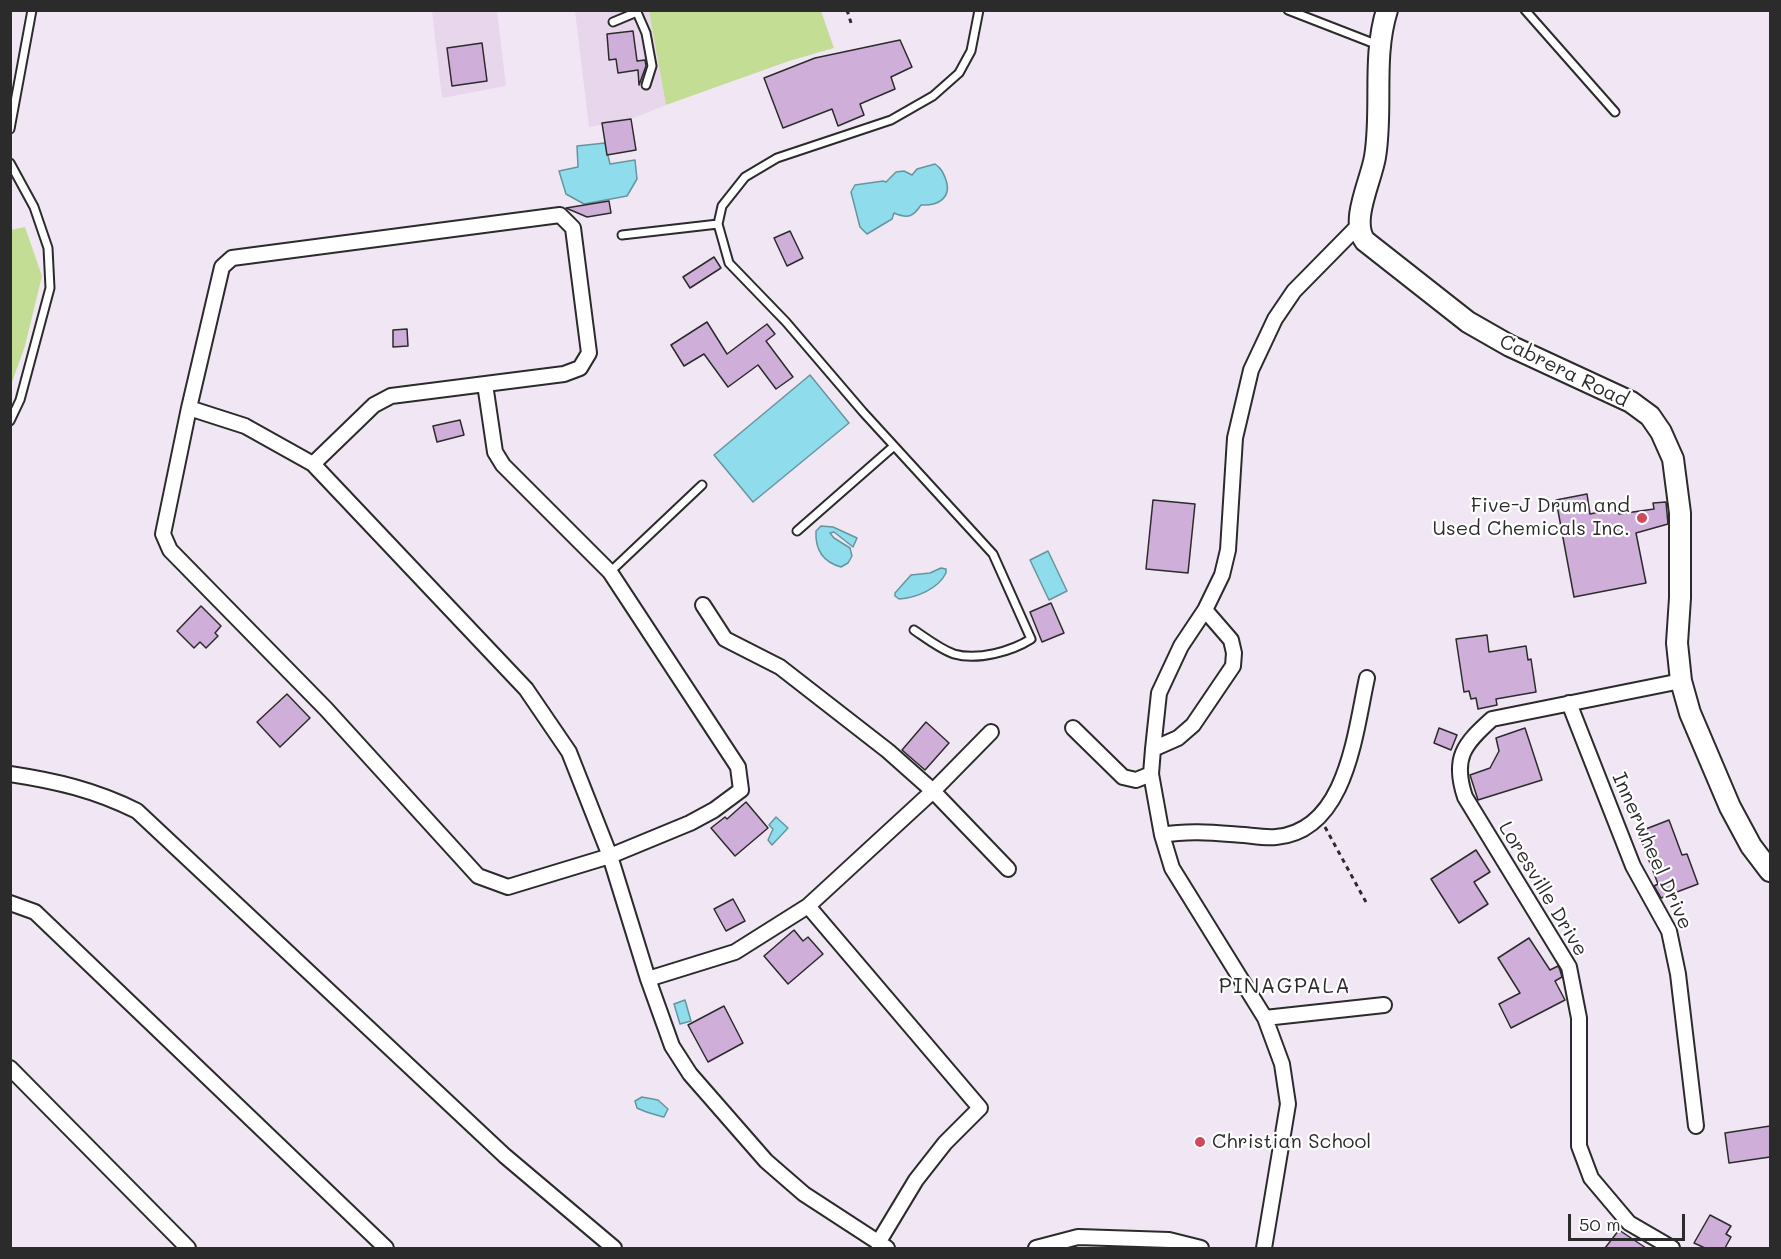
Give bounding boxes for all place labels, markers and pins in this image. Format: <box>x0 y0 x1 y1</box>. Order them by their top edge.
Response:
place label: Five-J Drum and Used Chemicals Inc. <box>1433 494 1630 541</box>
marker: Five-J Drum and Used Chemicals Inc. <box>1635 511 1649 525</box>
place label: Christian School <box>1212 1130 1371 1154</box>
marker: Christian School <box>1193 1135 1207 1149</box>

